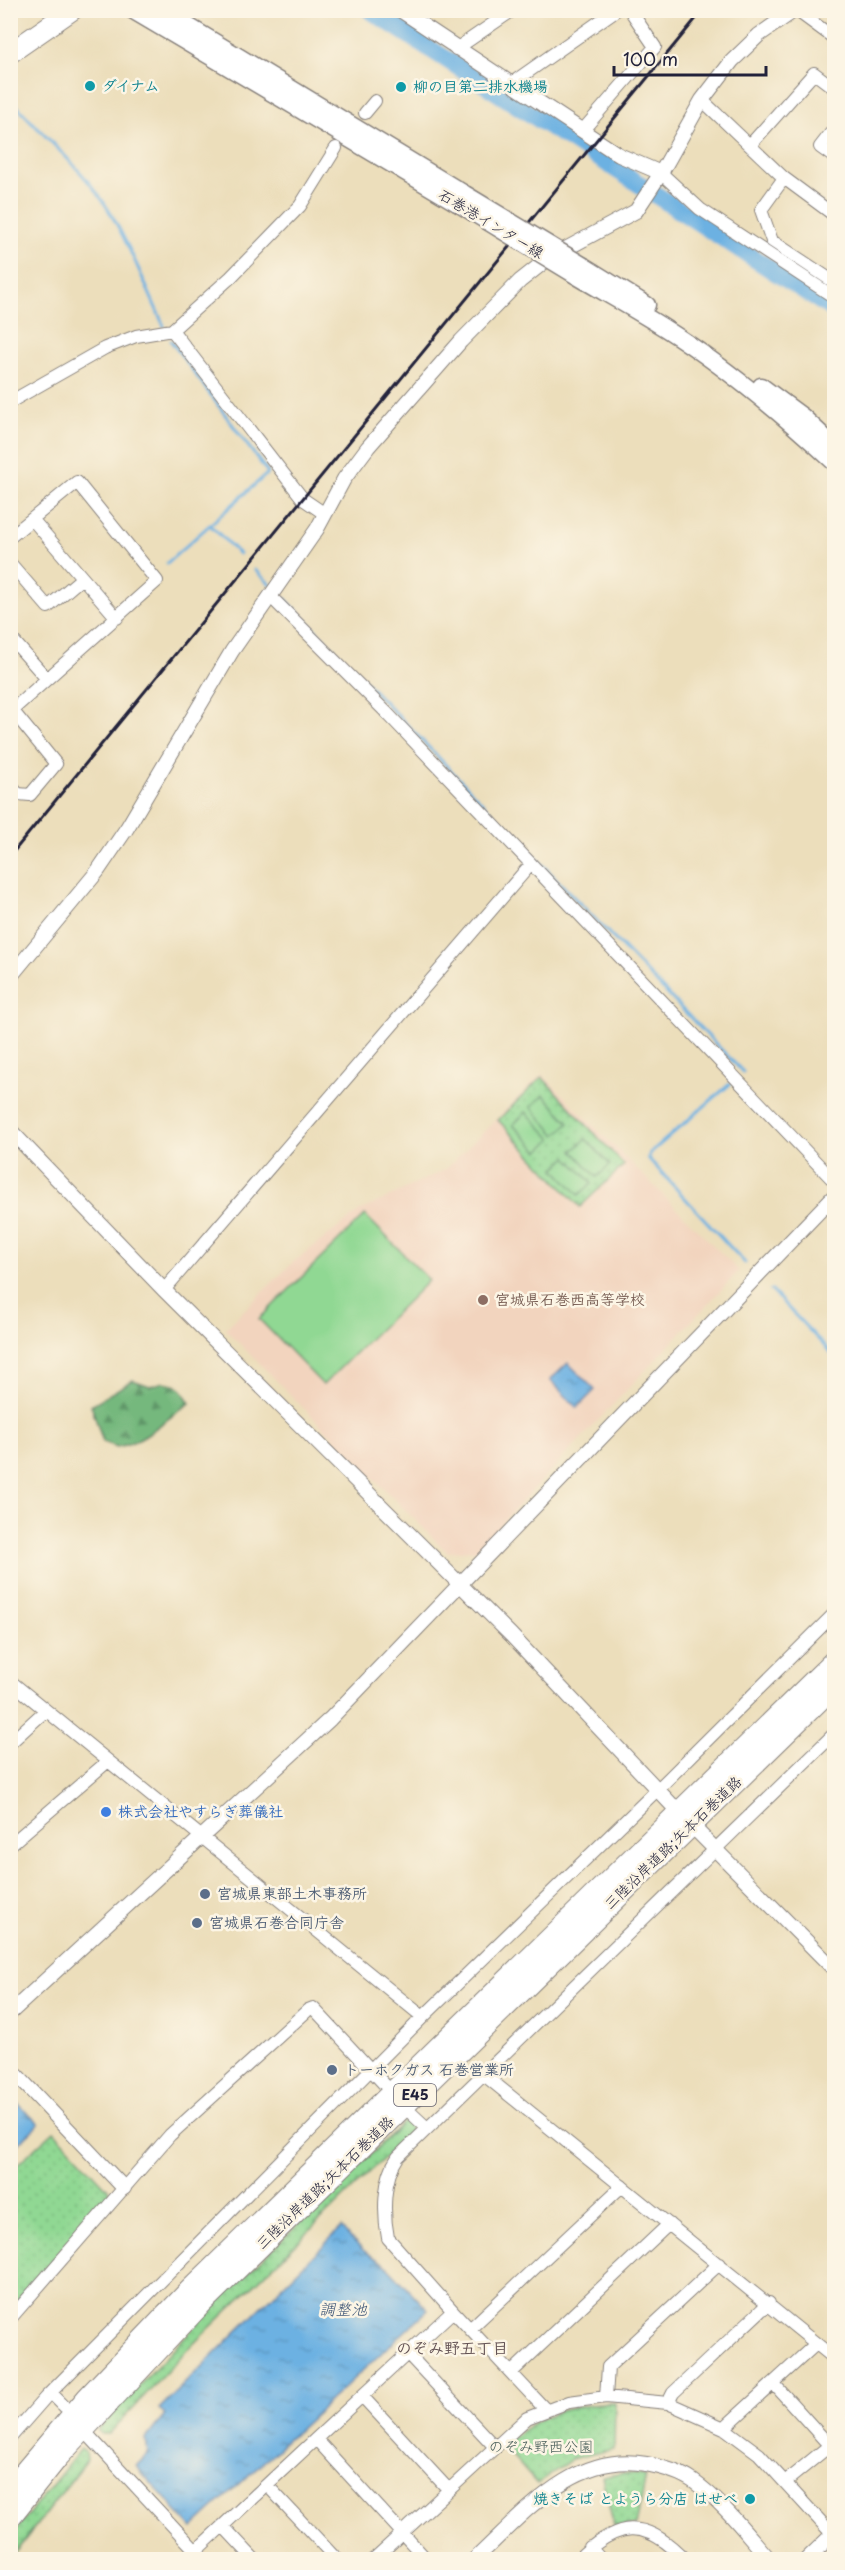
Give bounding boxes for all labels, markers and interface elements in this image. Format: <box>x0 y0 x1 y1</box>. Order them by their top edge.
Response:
scale bar <box>614 39 766 77</box>
text: 100 m <box>623 45 678 72</box>
place label: ダイナム <box>102 73 160 96</box>
place label: 柳の目第二排水機場 <box>413 74 548 97</box>
marker: ダイナム <box>83 79 97 93</box>
marker: 柳の目第二排水機場 <box>394 80 408 94</box>
street label: 石巻港インター線 <box>435 182 549 263</box>
place label: 宮城県石巻西高等学校 <box>495 1287 645 1310</box>
marker: 宮城県石巻西高等学校 <box>476 1293 490 1307</box>
street label: 三陸沿岸道路;矢本石巻道路 <box>598 1770 746 1914</box>
place label: 株式会社やすらぎ葬儀社 <box>118 1799 283 1822</box>
marker: 株式会社やすらぎ葬儀社 <box>99 1805 113 1819</box>
place label: 宮城県東部土木事務所 <box>217 1881 367 1904</box>
marker: 宮城県東部土木事務所 <box>198 1887 212 1901</box>
place label: 宮城県石巻合同庁舎 <box>209 1910 344 1933</box>
marker: 宮城県石巻合同庁舎 <box>190 1916 204 1930</box>
place label: トーホクガス 石巻営業所 <box>344 2057 514 2080</box>
marker: トーホクガス 石巻営業所 <box>325 2063 339 2077</box>
road number: E45 <box>394 2084 436 2106</box>
street label: 三陸沿岸道路;矢本石巻道路 <box>250 2110 398 2254</box>
water label: 調整池 <box>319 2296 368 2320</box>
district label: のぞみ野五丁目 <box>396 2335 508 2359</box>
park label: のぞみ野西公園 <box>488 2434 594 2457</box>
place label: 焼きそば とようら分店 はせべ <box>533 2486 738 2509</box>
marker: 焼きそば とようら分店 はせべ <box>743 2492 757 2506</box>

